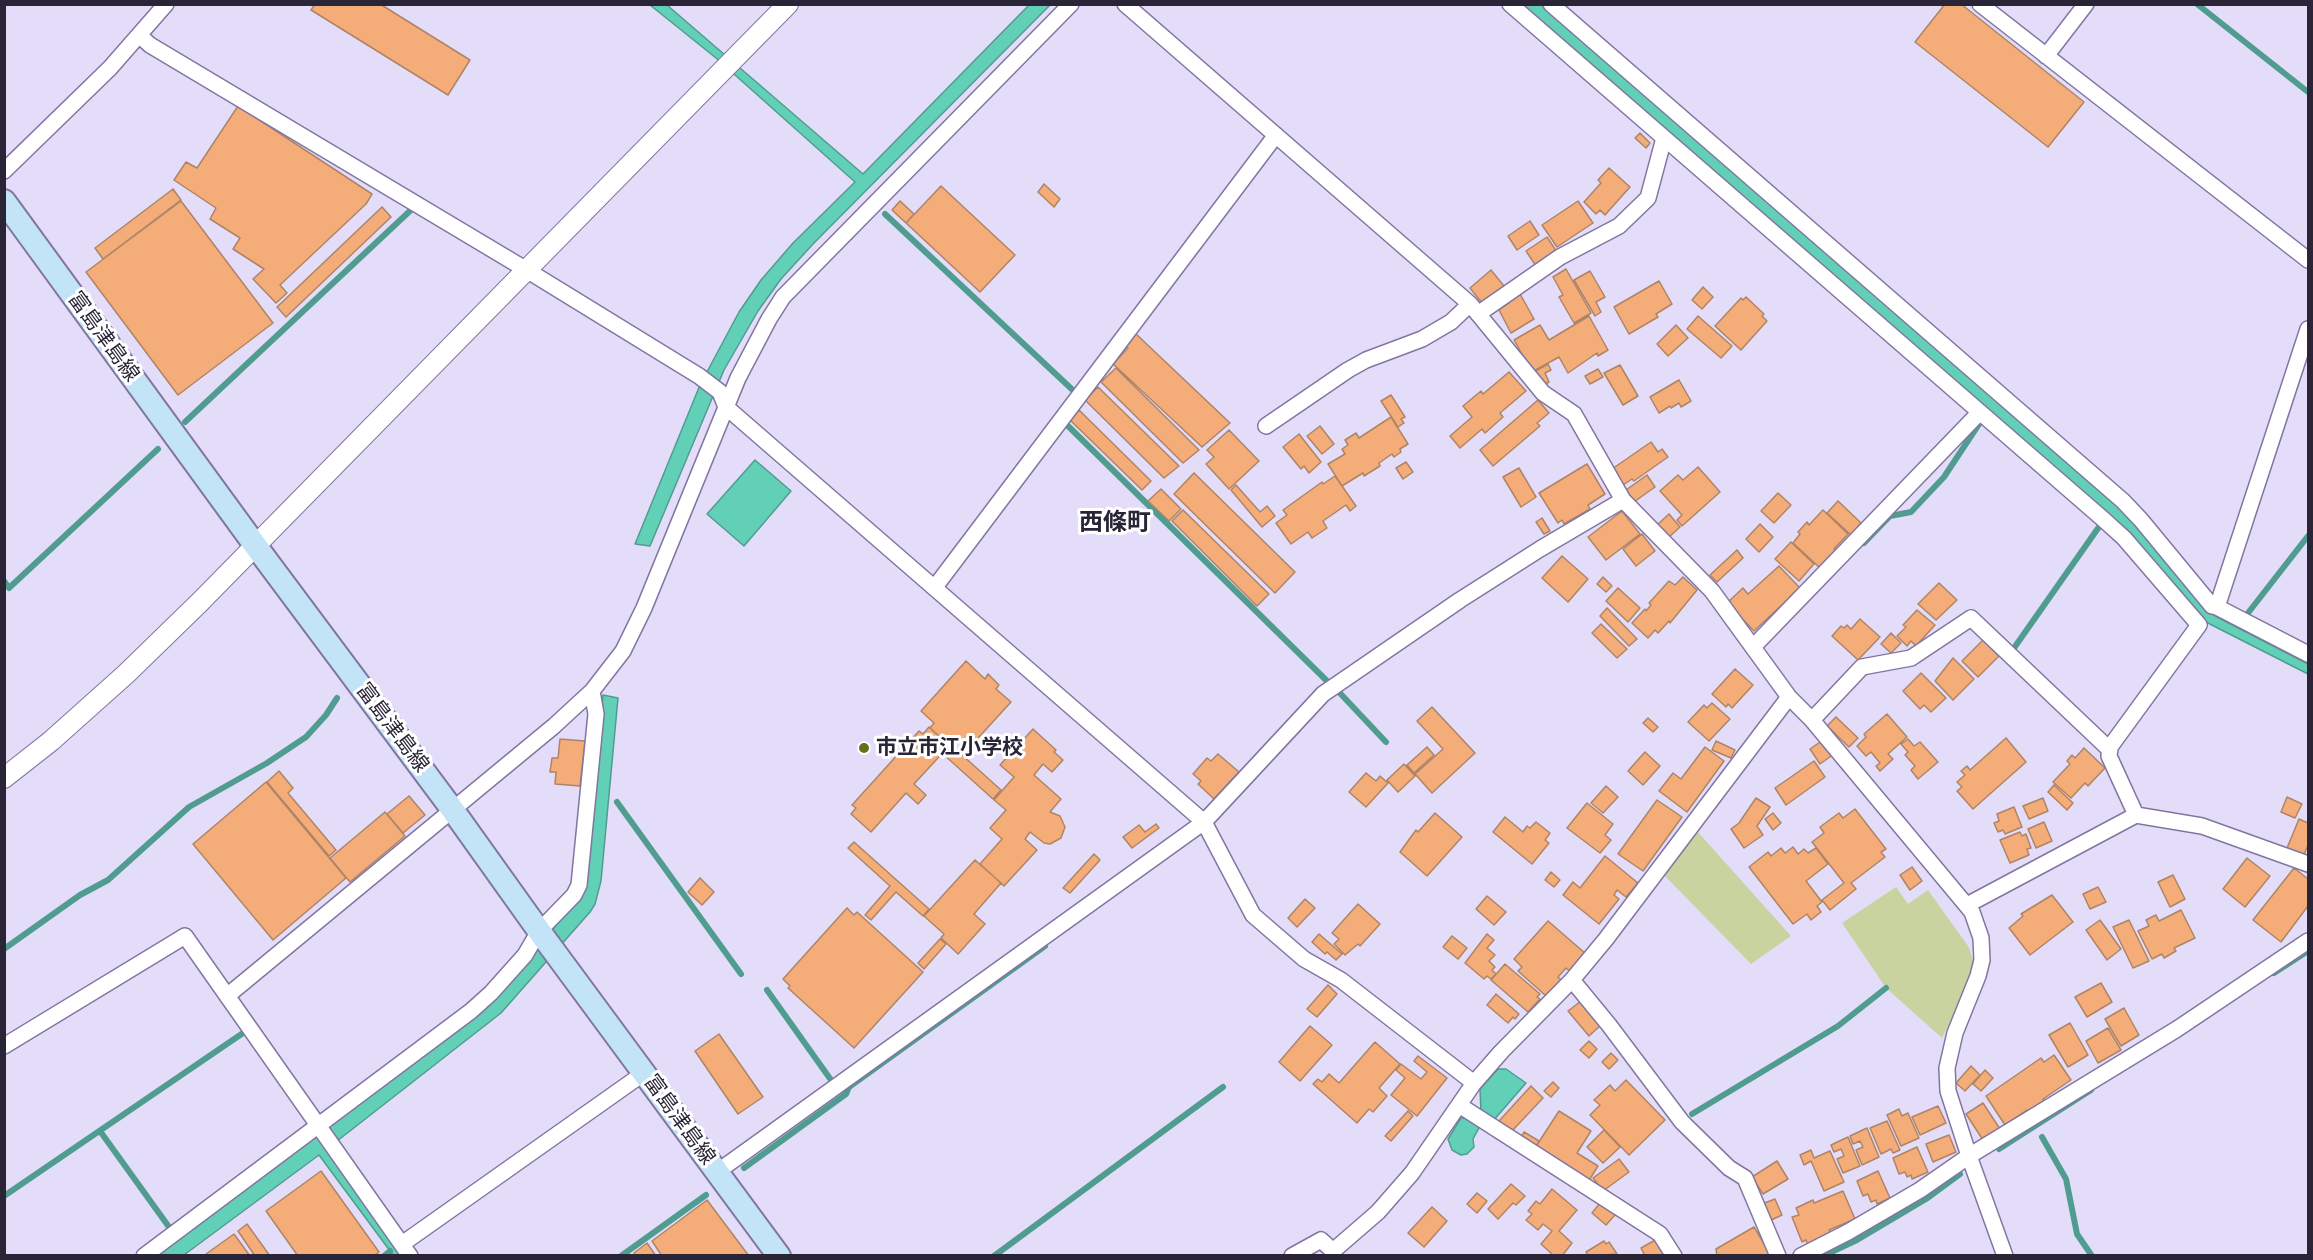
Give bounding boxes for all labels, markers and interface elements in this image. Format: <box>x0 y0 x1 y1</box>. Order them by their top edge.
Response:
street label: 富島津島線 <box>62 287 144 387</box>
district label: 西條町 <box>1079 509 1151 537</box>
street label: 富島津島線 <box>350 678 434 778</box>
place label: 市立市江小学校 <box>876 735 1023 761</box>
marker: 市立市江小学校 <box>857 741 871 755</box>
street label: 富島津島線 <box>638 1070 720 1170</box>

